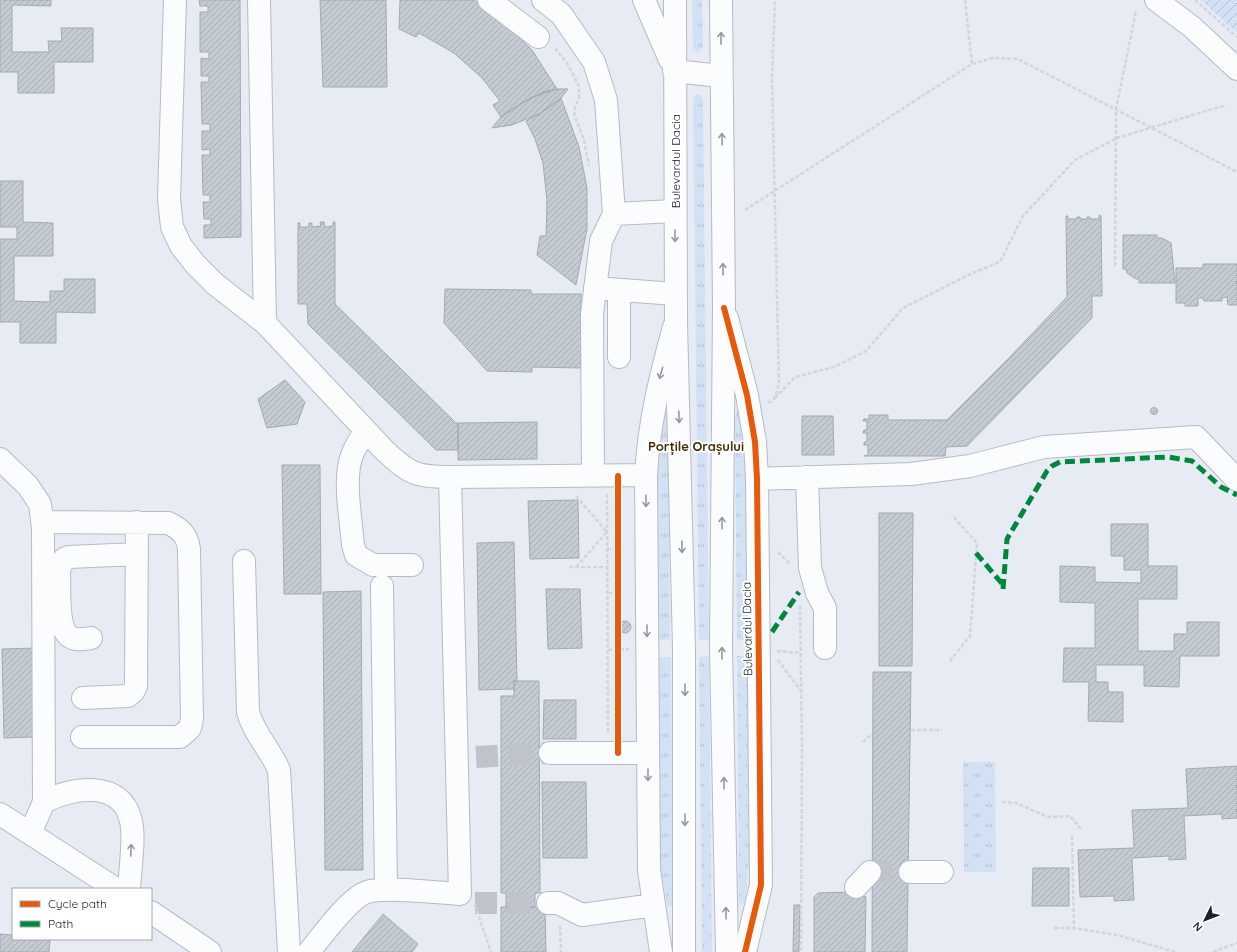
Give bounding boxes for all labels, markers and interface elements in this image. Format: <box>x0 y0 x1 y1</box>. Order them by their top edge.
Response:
one-way arrow <box>717 32 725 45</box>
street label: Bulevardul Dacia <box>668 114 683 208</box>
one-way arrow <box>718 133 725 146</box>
one-way arrow <box>671 229 679 242</box>
one-way arrow <box>719 263 727 276</box>
one-way arrow <box>657 366 664 379</box>
one-way arrow <box>675 410 683 423</box>
district label: Porțile Orașului <box>648 438 744 455</box>
one-way arrow <box>642 494 650 507</box>
one-way arrow <box>718 517 726 530</box>
one-way arrow <box>679 540 686 553</box>
street label: Bulevardul Dacia <box>739 582 755 676</box>
one-way arrow <box>643 624 651 637</box>
one-way arrow <box>718 647 726 660</box>
one-way arrow <box>681 683 689 696</box>
one-way arrow <box>644 768 652 781</box>
one-way arrow <box>720 777 728 790</box>
one-way arrow <box>681 813 689 826</box>
one-way arrow <box>127 844 135 857</box>
legend <box>12 888 152 940</box>
text: Cycle path <box>48 896 107 911</box>
north arrow <box>1185 900 1225 940</box>
one-way arrow <box>723 907 730 920</box>
text: Path <box>48 916 73 931</box>
text: N <box>1190 919 1206 935</box>

